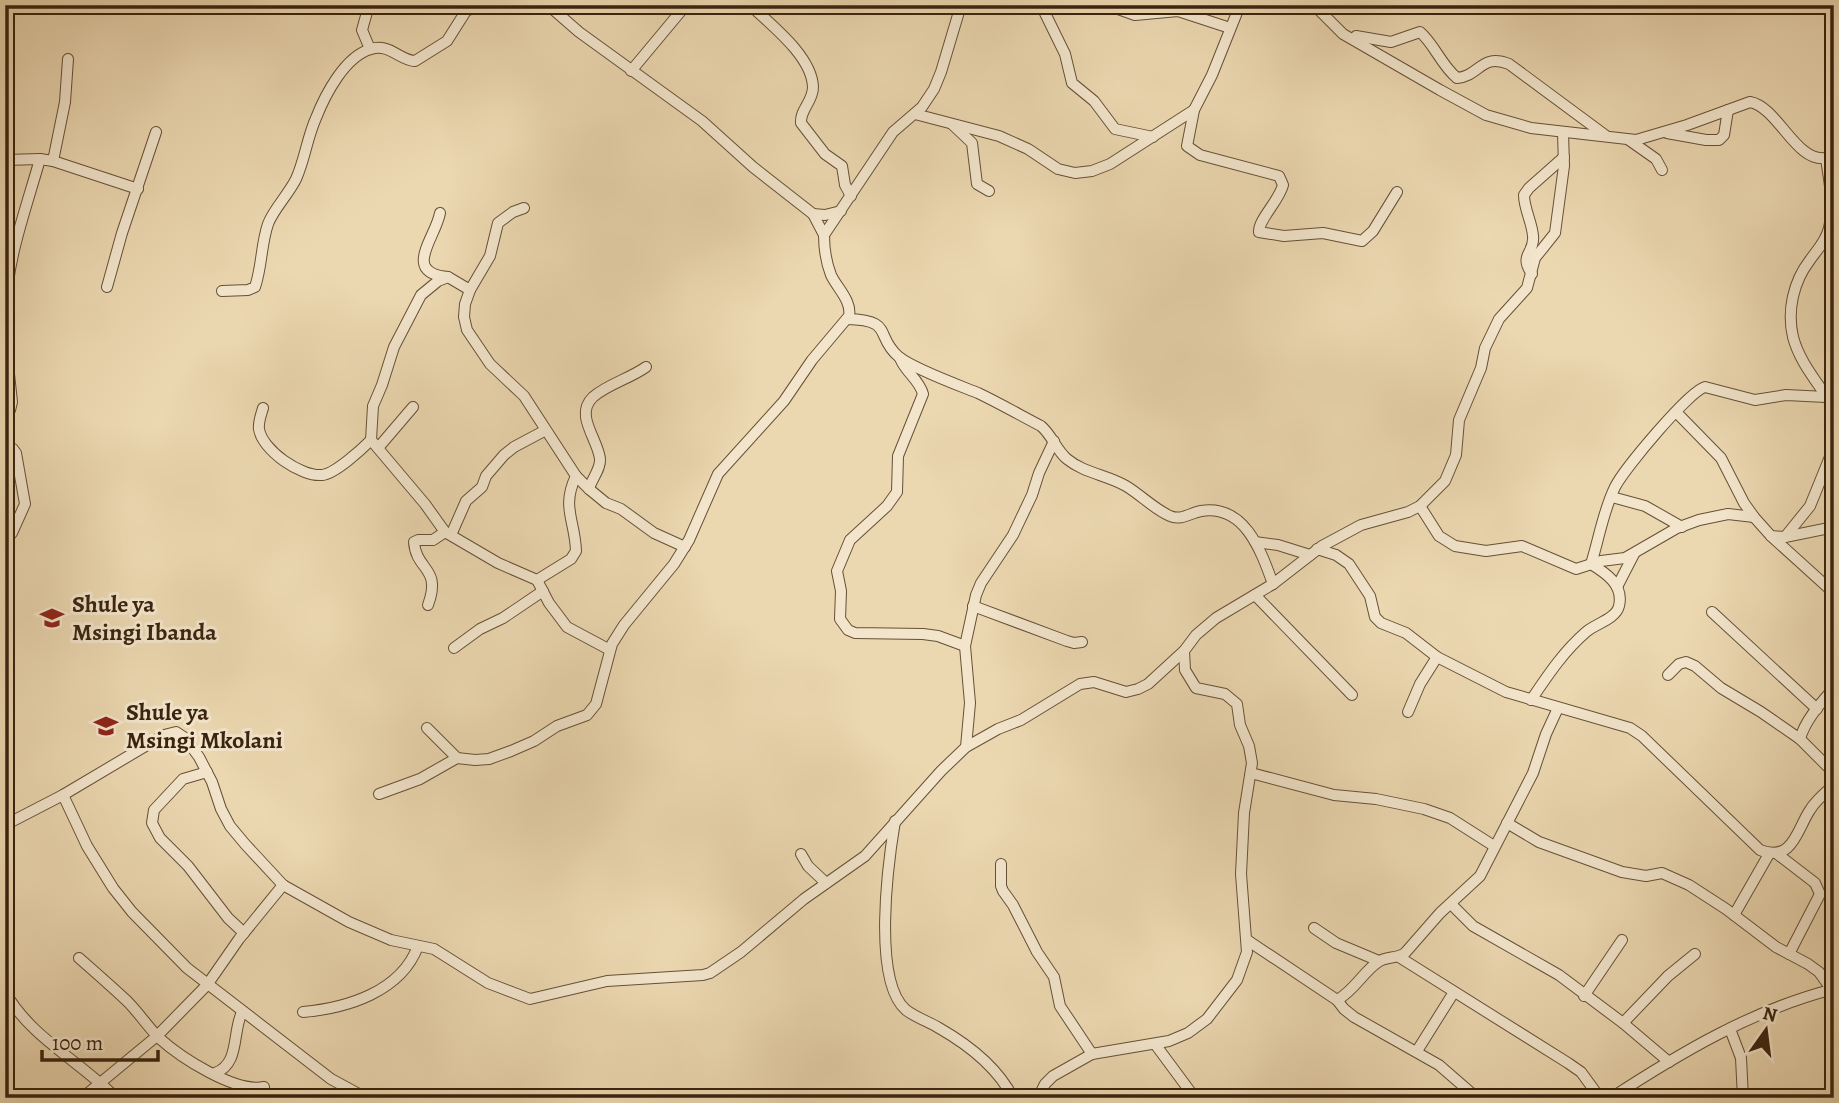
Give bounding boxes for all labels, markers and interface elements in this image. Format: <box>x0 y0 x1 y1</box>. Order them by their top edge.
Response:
place label: Shule ya Msingi Ibanda <box>72 588 217 648</box>
school or university icon: Shule ya Msingi Ibanda <box>38 604 66 632</box>
place label: Shule ya Msingi Mkolani <box>126 696 283 756</box>
school or university icon: Shule ya Msingi Mkolani <box>92 712 120 740</box>
north arrow <box>1730 995 1800 1064</box>
text: N <box>1760 1000 1780 1029</box>
scale bar <box>42 1019 158 1063</box>
text: 100 m <box>52 1029 103 1057</box>

